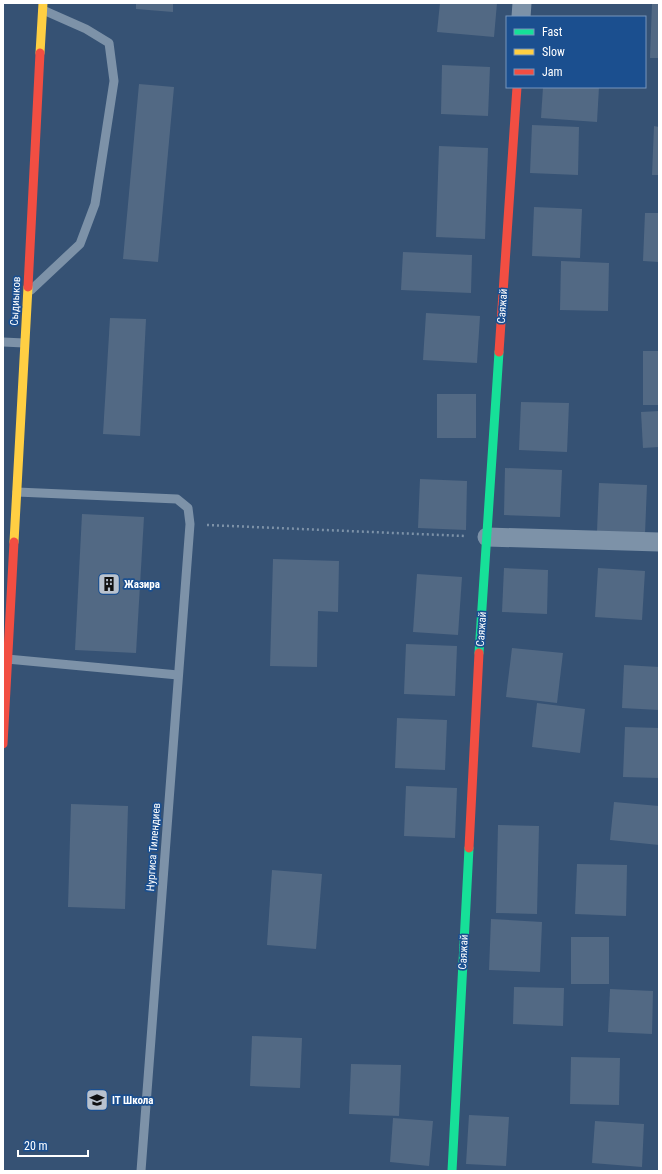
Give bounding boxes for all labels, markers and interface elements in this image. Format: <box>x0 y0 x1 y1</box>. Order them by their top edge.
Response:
legend <box>506 16 646 88</box>
text: Fast <box>542 25 563 39</box>
text: Slow <box>542 45 565 59</box>
text: Jam <box>542 65 563 79</box>
street label: Сыдиыков <box>8 276 23 326</box>
street label: Саяжай <box>495 288 510 324</box>
building icon: Жазира <box>96 571 122 597</box>
place label: Жазира <box>124 578 160 591</box>
street label: Саяжай <box>474 611 489 647</box>
street label: Нургиса Тилендиев <box>144 802 163 892</box>
street label: Саяжай <box>456 934 471 970</box>
school or university icon: IT Школа <box>84 1087 110 1113</box>
place label: IT Школа <box>112 1094 153 1107</box>
scale bar <box>18 1132 88 1158</box>
text: 20 m <box>24 1139 48 1153</box>

